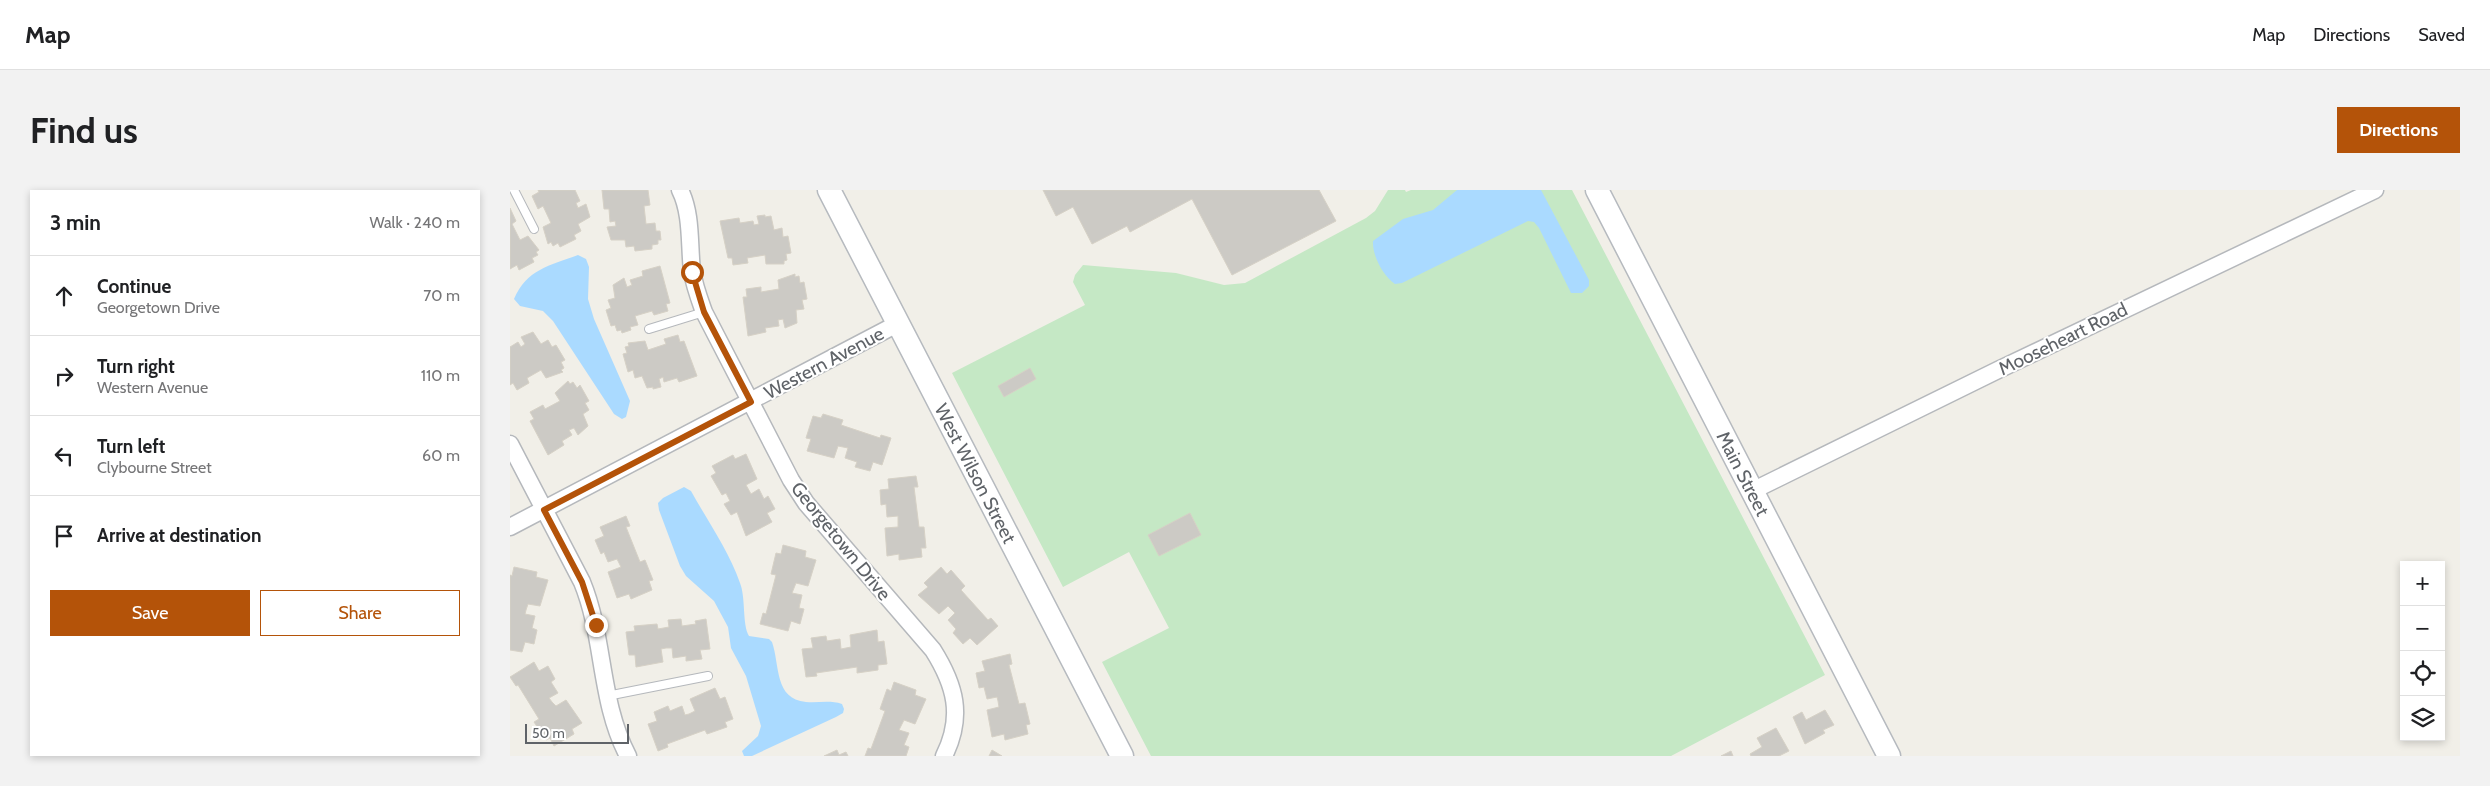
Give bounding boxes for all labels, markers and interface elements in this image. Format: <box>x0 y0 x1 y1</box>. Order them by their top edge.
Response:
text: Map <box>25 20 71 49</box>
text: Map <box>2252 24 2285 46</box>
text: Directions <box>2313 24 2390 46</box>
text: Saved <box>2418 24 2465 46</box>
button: Directions <box>2337 107 2460 153</box>
text: Find us <box>30 109 138 152</box>
text: 3 min <box>50 210 101 235</box>
text: Walk · 240 m <box>369 213 460 232</box>
route start <box>681 261 704 284</box>
text: Continue <box>97 275 171 298</box>
icon: ahead <box>50 282 78 310</box>
text: 70 m <box>423 286 460 305</box>
text: Georgetown Drive <box>97 298 220 317</box>
street label: Mooseheart Road <box>1995 298 2131 380</box>
street label: Western Avenue <box>760 322 888 404</box>
text: Turn right <box>97 355 175 378</box>
icon: right <box>50 362 78 390</box>
text: 110 m <box>421 366 460 385</box>
text: Western Avenue <box>97 378 208 397</box>
street label: West Wilson Street <box>930 400 1022 548</box>
street label: Main Street <box>1712 427 1775 520</box>
text: Turn left <box>97 435 165 458</box>
icon: left <box>50 442 78 470</box>
text: 60 m <box>422 446 460 465</box>
text: Clybourne Street <box>97 458 212 477</box>
street label: Georgetown Drive <box>786 477 896 605</box>
icon: arrive <box>50 522 78 550</box>
text: Arrive at destination <box>97 524 261 547</box>
map controls <box>2400 561 2445 741</box>
button: + <box>2400 561 2445 606</box>
button: Save <box>50 590 250 636</box>
button: Share <box>260 590 460 636</box>
button: − <box>2400 606 2445 651</box>
route end <box>585 614 608 637</box>
button: locate <box>2400 651 2445 696</box>
button: layers <box>2400 696 2445 741</box>
scale bar <box>525 721 629 744</box>
text: 50 m <box>532 724 565 742</box>

